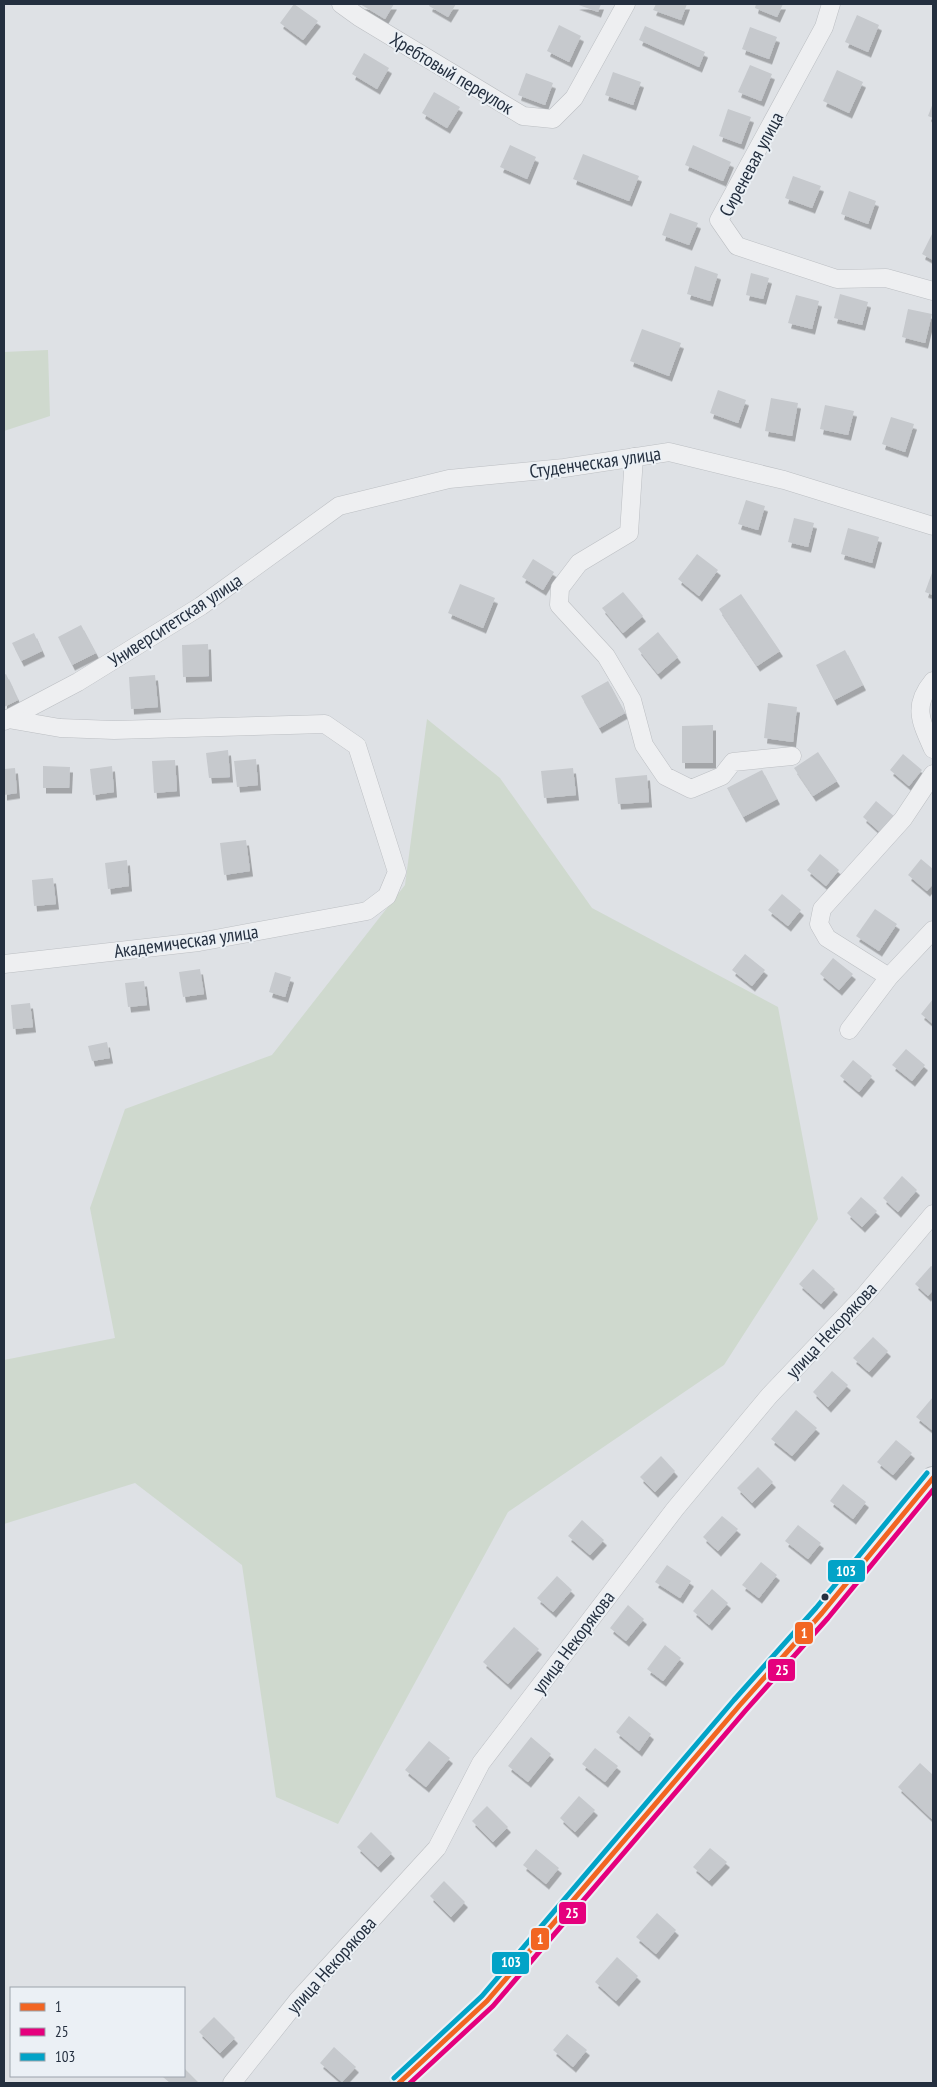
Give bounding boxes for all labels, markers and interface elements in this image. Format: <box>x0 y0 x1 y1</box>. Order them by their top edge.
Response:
street label: Хребтовый переулок <box>386 27 519 120</box>
street label: Сиреневая улица <box>713 108 789 220</box>
street label: Студенческая улица <box>528 441 662 483</box>
street label: Университетская улица <box>104 568 246 672</box>
street label: Академическая улица <box>112 919 260 963</box>
street label: улица Некорякова <box>780 1277 882 1383</box>
line badge: 103 <box>827 1559 866 1583</box>
text: 103 <box>836 1562 856 1580</box>
street label: улица Некорякова <box>526 1586 620 1698</box>
unlabelled marker <box>820 1592 830 1602</box>
line badge: 1 <box>794 1621 814 1645</box>
text: 1 <box>801 1624 807 1642</box>
line badge: 25 <box>767 1658 796 1682</box>
text: 25 <box>775 1661 789 1679</box>
line badge: 25 <box>558 1901 587 1925</box>
text: 25 <box>565 1904 579 1922</box>
street label: улица Некорякова <box>281 1911 381 2019</box>
line badge: 1 <box>530 1927 550 1951</box>
text: 1 <box>537 1930 543 1948</box>
line badge: 103 <box>491 1951 530 1975</box>
text: 103 <box>501 1953 521 1971</box>
legend <box>10 1987 185 2077</box>
text: 1 <box>55 1997 62 2016</box>
text: 25 <box>55 2022 69 2041</box>
text: 103 <box>55 2047 75 2066</box>

